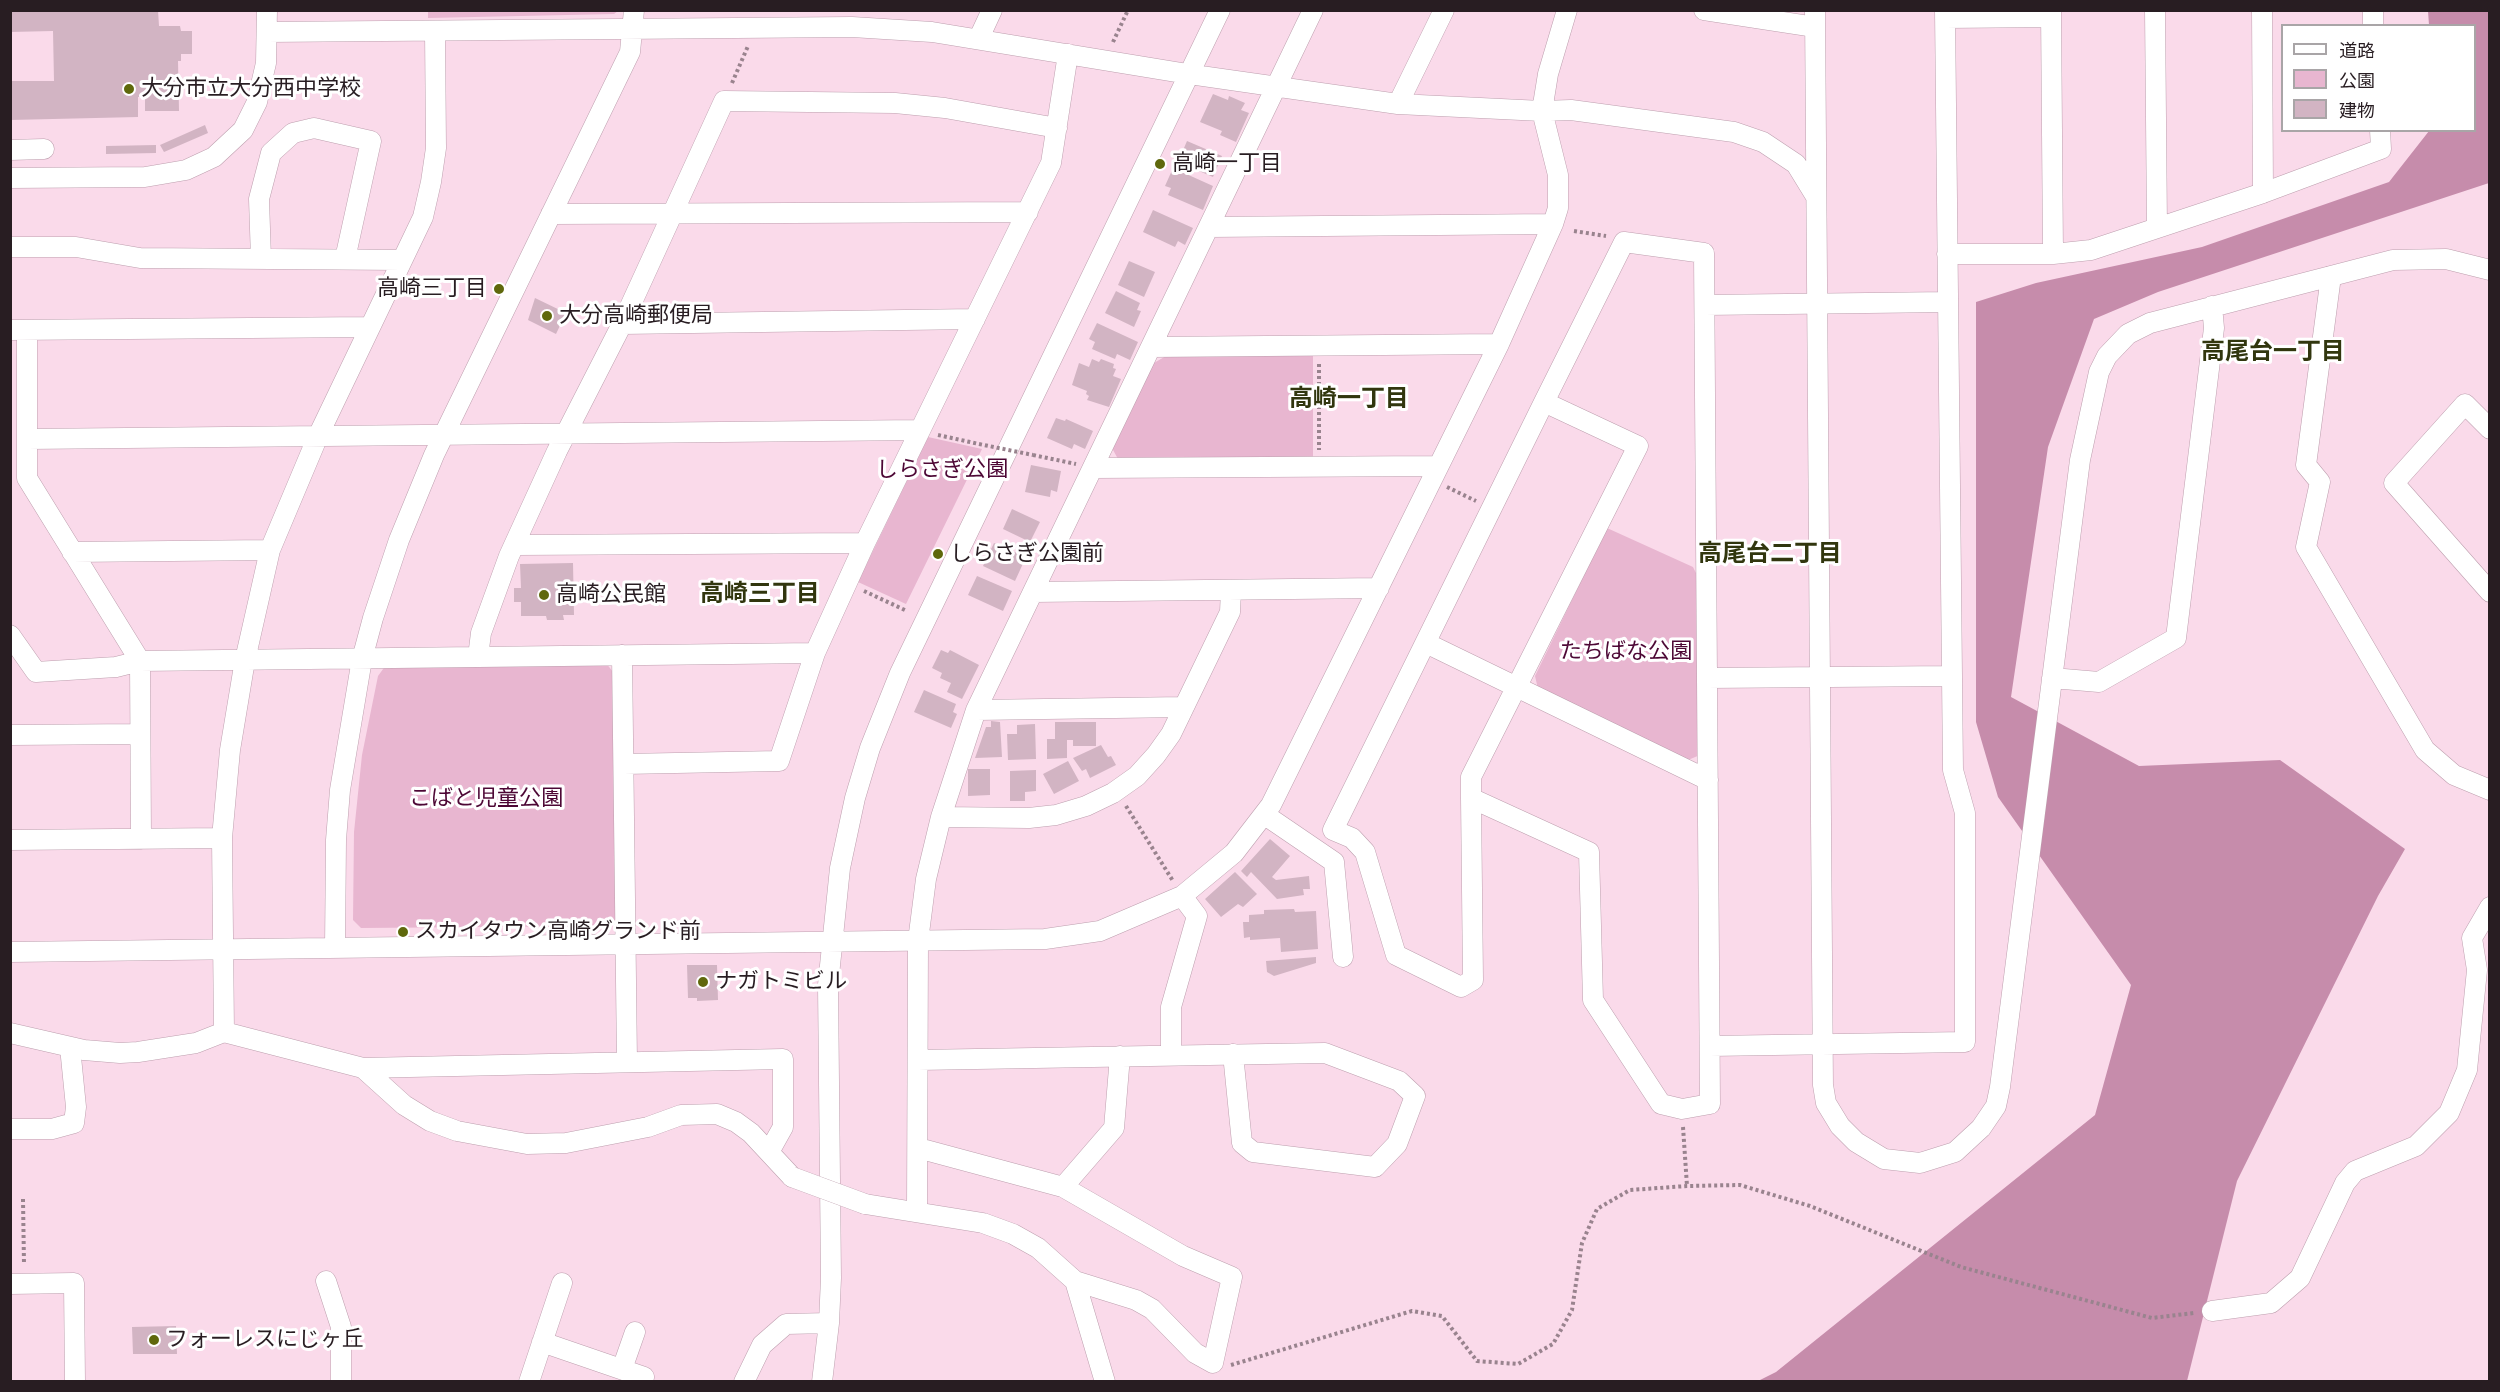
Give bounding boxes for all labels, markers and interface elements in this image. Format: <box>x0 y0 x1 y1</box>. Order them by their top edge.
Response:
legend <box>2281 24 2476 132</box>
text: 道路 <box>2339 40 2375 62</box>
text: 公園 <box>2339 70 2375 92</box>
place label: 大分市立大分西中学校 <box>141 76 361 102</box>
marker: 大分市立大分西中学校 <box>122 82 136 96</box>
text: 建物 <box>2339 100 2375 122</box>
place label: 高崎一丁目 <box>1172 151 1282 177</box>
marker: 高崎一丁目 <box>1153 157 1167 171</box>
place label: 高崎三丁目 <box>377 276 487 302</box>
marker: 高崎三丁目 <box>492 282 506 296</box>
place label: 大分高崎郵便局 <box>559 303 713 329</box>
marker: 大分高崎郵便局 <box>540 309 554 323</box>
district label: 高尾台一丁目 <box>2201 339 2345 367</box>
district label: 高崎一丁目 <box>1289 386 1409 414</box>
park label: しらさぎ公園 <box>876 457 1008 483</box>
place label: しらさぎ公園前 <box>950 541 1104 567</box>
district label: 高尾台二丁目 <box>1698 541 1842 569</box>
marker: しらさぎ公園前 <box>931 547 945 561</box>
district label: 高崎三丁目 <box>700 581 820 609</box>
place label: 高崎公民館 <box>556 582 666 608</box>
marker: 高崎公民館 <box>537 588 551 602</box>
park label: たちばな公園 <box>1560 639 1692 665</box>
park label: こばと児童公園 <box>409 786 563 812</box>
place label: スカイタウン高崎グランド前 <box>415 919 701 945</box>
marker: スカイタウン高崎グランド前 <box>396 925 410 939</box>
place label: ナガトミビル <box>715 969 847 995</box>
marker: ナガトミビル <box>696 975 710 989</box>
place label: フォーレスにじヶ丘 <box>166 1327 364 1353</box>
marker: フォーレスにじヶ丘 <box>147 1333 161 1347</box>

